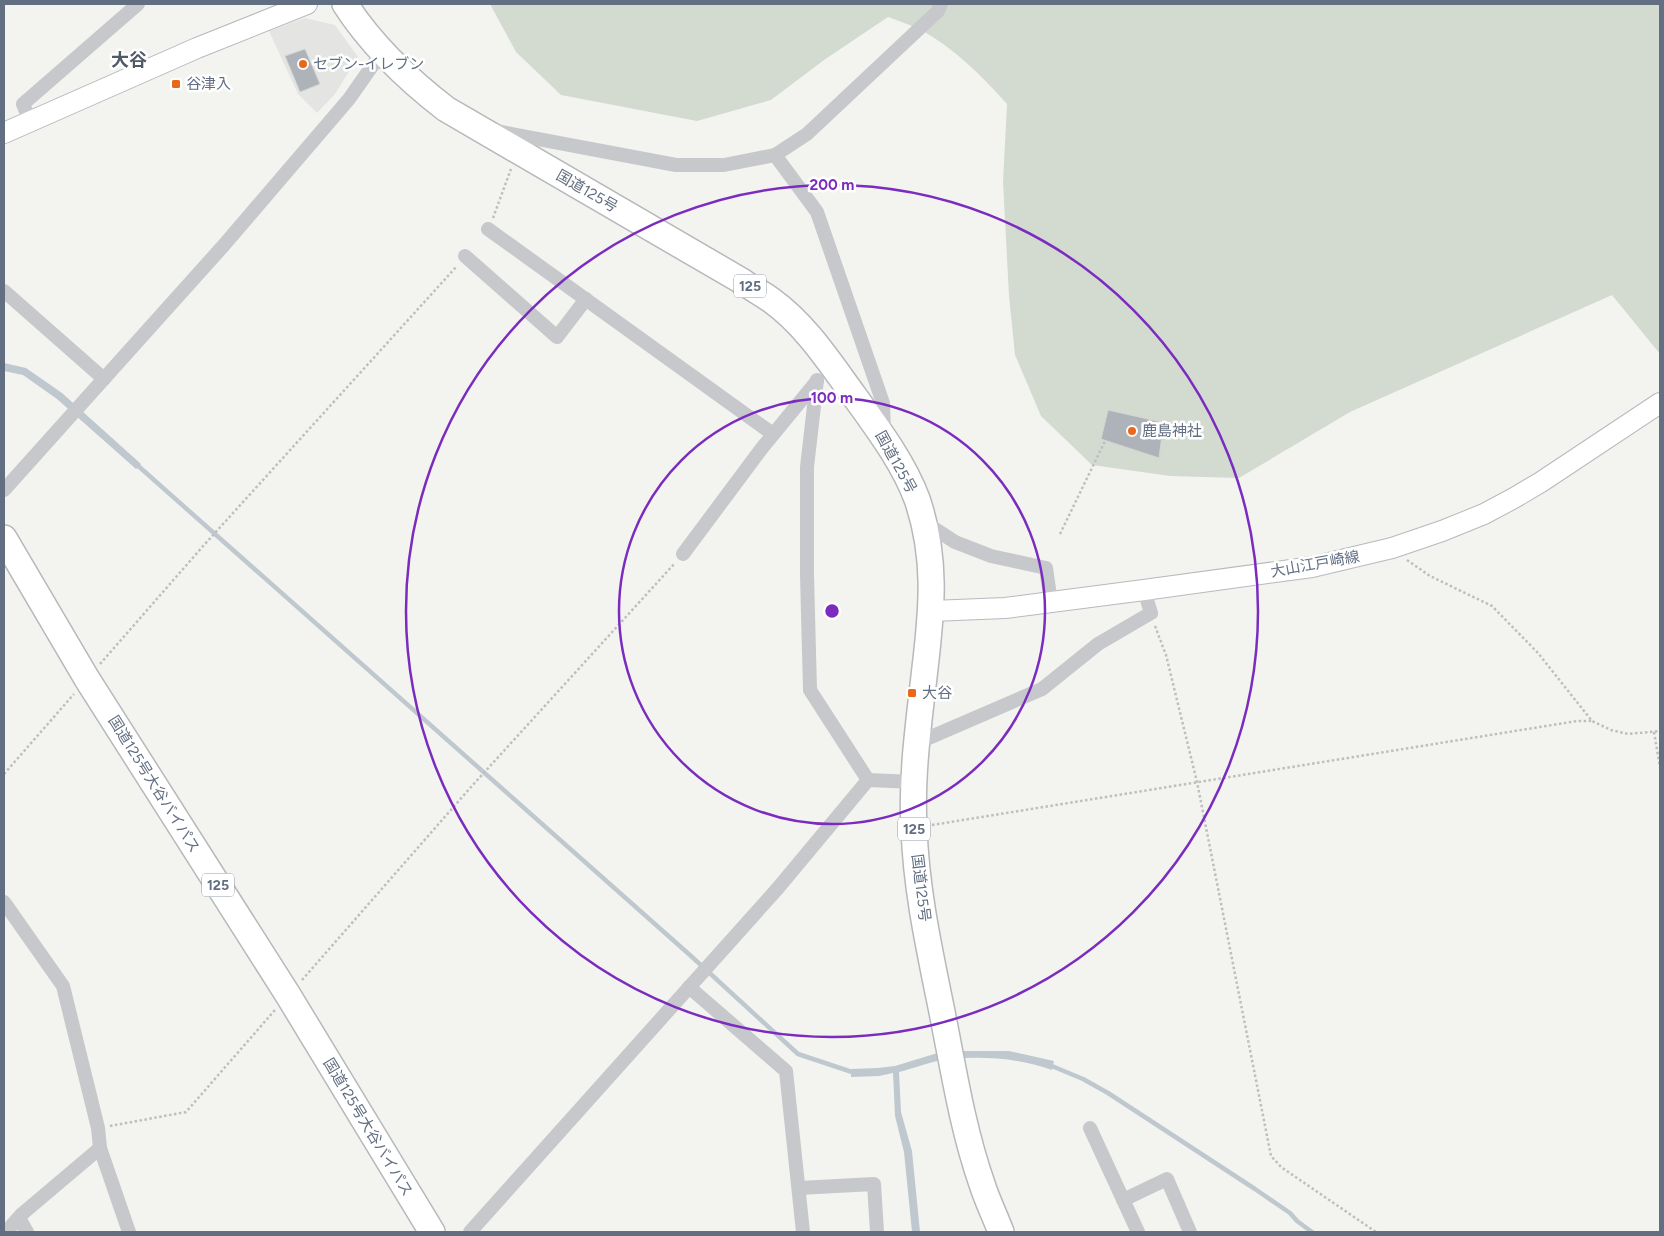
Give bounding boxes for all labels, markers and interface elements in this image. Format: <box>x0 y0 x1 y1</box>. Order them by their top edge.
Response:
district label: 大谷 <box>111 49 147 71</box>
place label: セブン-イレブン <box>313 55 424 73</box>
marker: セブン-イレブン <box>297 58 309 70</box>
place label: 谷津入 <box>186 75 231 93</box>
marker: 谷津入 <box>170 78 182 90</box>
street label: 国道125号 <box>553 166 621 216</box>
text: 200 m <box>810 176 854 194</box>
road number: 125 <box>734 274 766 298</box>
text: 100 m <box>811 389 853 407</box>
place label: 鹿島神社 <box>1142 422 1202 440</box>
marker: 鹿島神社 <box>1126 425 1138 437</box>
street label: 国道125号 <box>872 428 920 496</box>
street label: 大山江戸崎線 <box>1269 547 1361 581</box>
centre of rings <box>823 602 841 620</box>
place label: 大谷 <box>922 684 952 702</box>
marker: 大谷 <box>906 687 918 699</box>
street label: 国道125号大谷バイパス <box>105 712 203 856</box>
road number: 125 <box>898 818 930 841</box>
street label: 国道125号 <box>908 853 934 923</box>
road number: 125 <box>202 874 234 896</box>
street label: 国道125号大谷バイパス <box>320 1055 416 1199</box>

